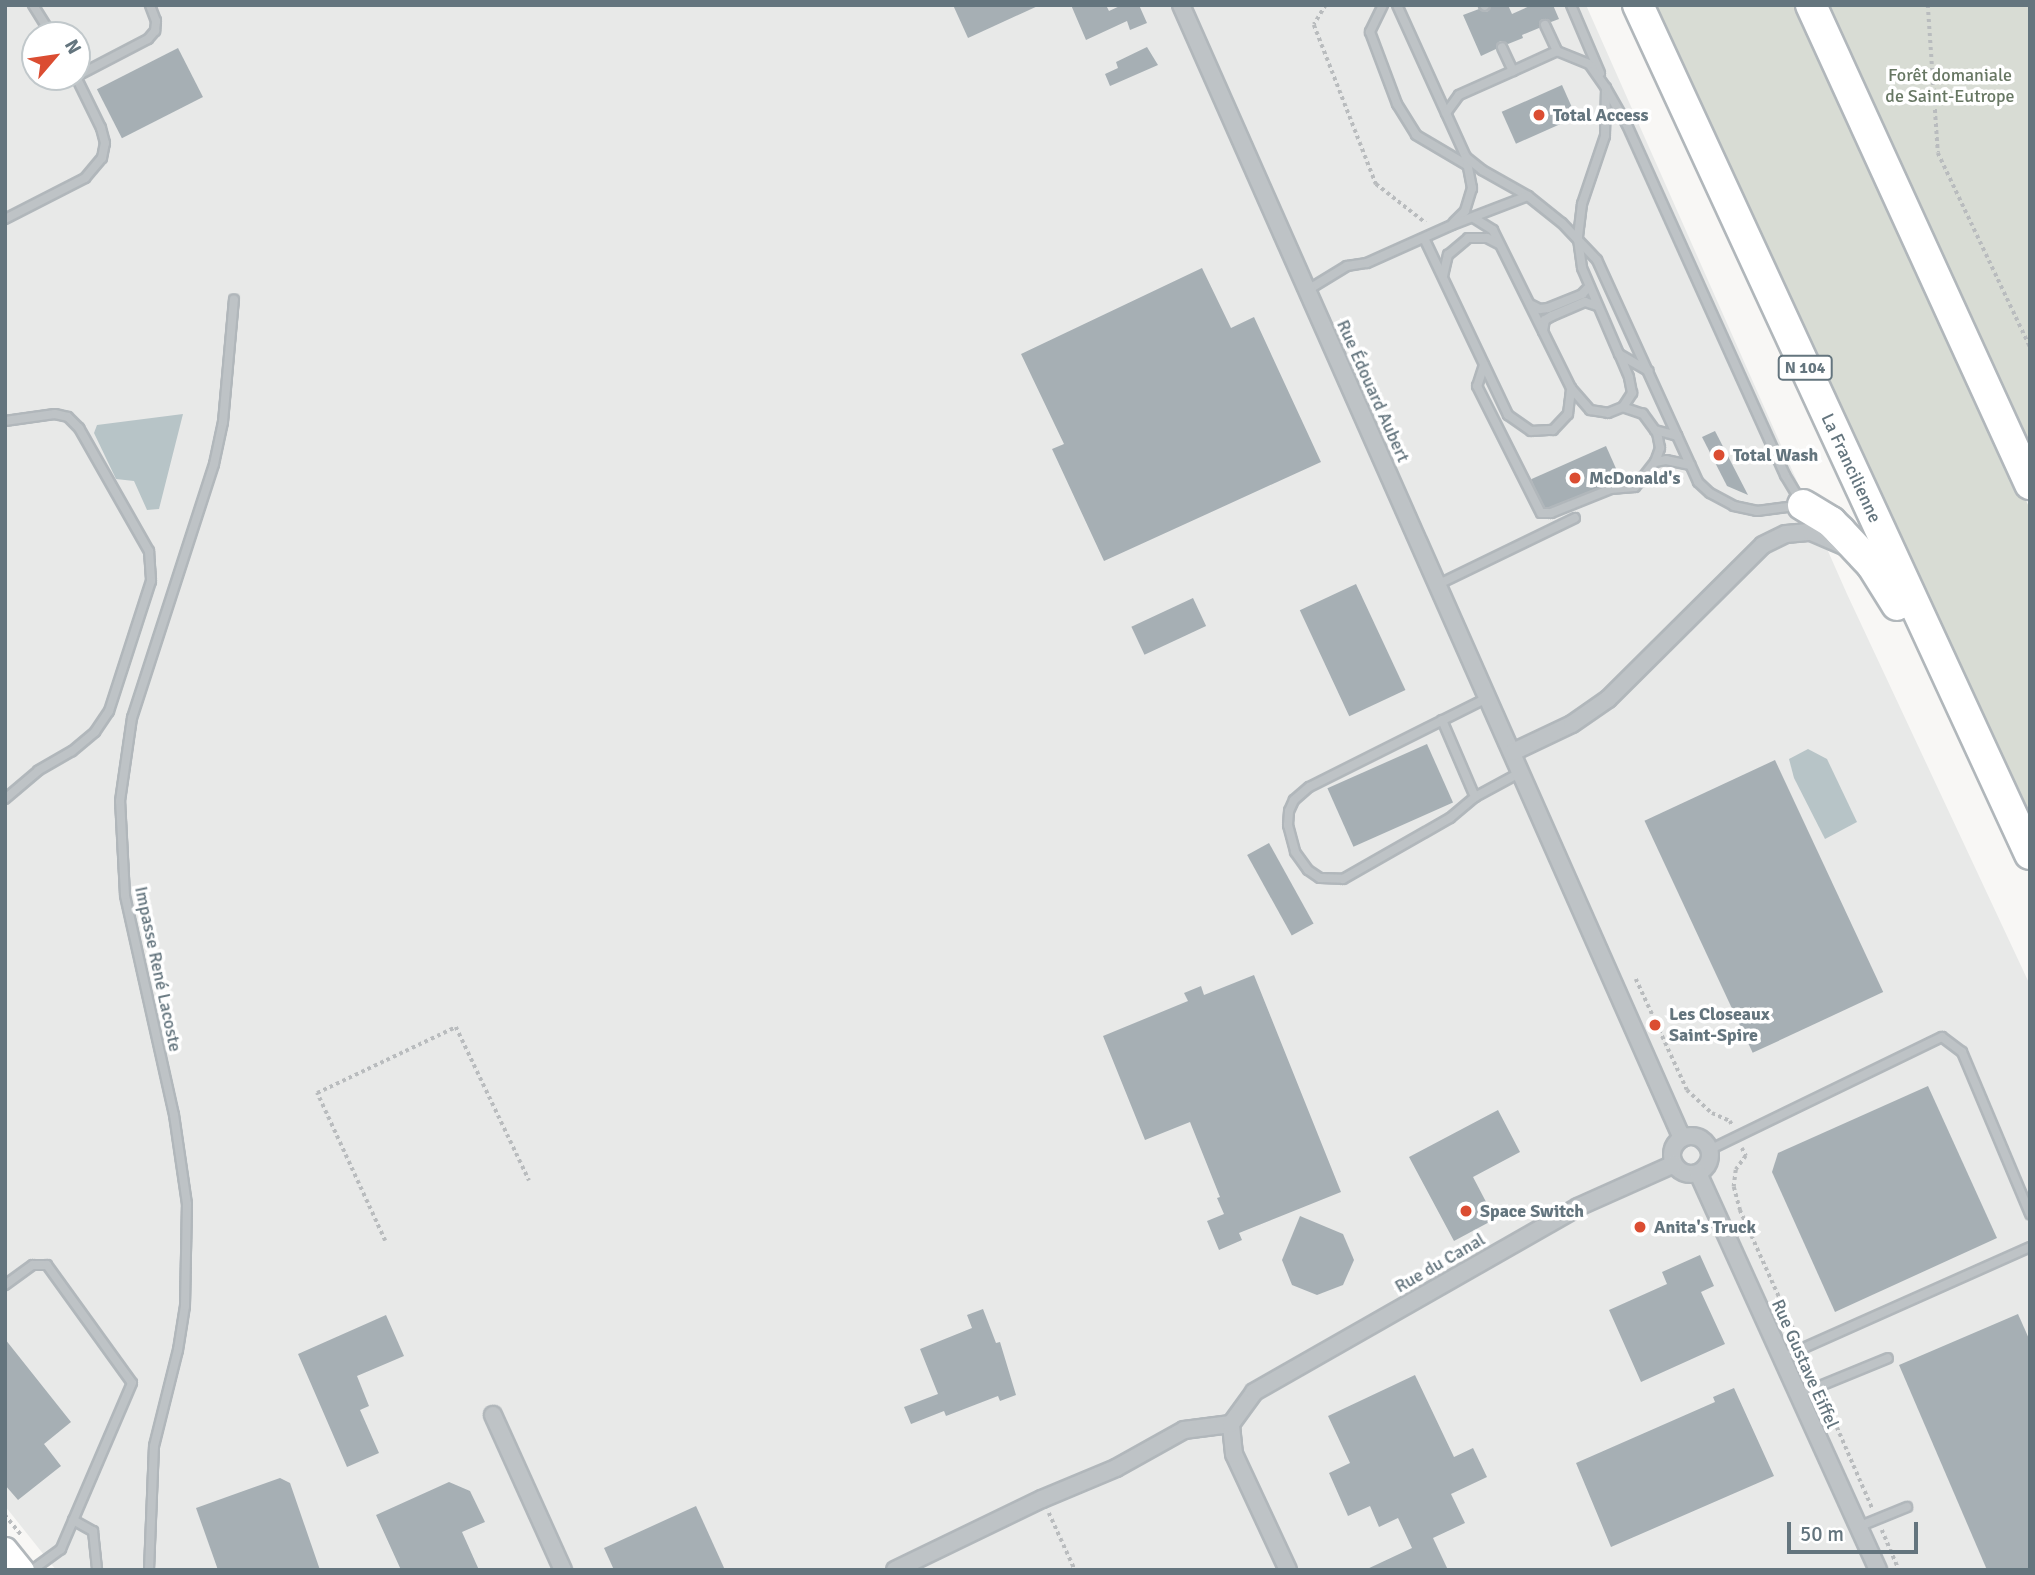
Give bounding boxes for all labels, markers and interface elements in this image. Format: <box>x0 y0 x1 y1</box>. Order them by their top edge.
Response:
north arrow <box>21 21 91 91</box>
text: N <box>59 35 86 58</box>
park label: Forêt domaniale de Saint-Eutrope <box>1885 65 2015 108</box>
place label: Total Access <box>1553 104 1649 126</box>
marker: Total Access <box>1531 107 1547 123</box>
street label: Rue Édouard Aubert <box>1332 317 1414 465</box>
road number: N 104 <box>1777 356 1833 380</box>
street label: La Francilienne <box>1816 410 1886 526</box>
place label: Total Wash <box>1733 444 1818 466</box>
marker: Total Wash <box>1711 447 1727 463</box>
place label: McDonald's <box>1589 467 1680 489</box>
marker: McDonald's <box>1567 470 1583 486</box>
street label: Impasse René Lacoste <box>130 884 186 1054</box>
place label: Les Closeaux Saint-Spire <box>1669 1004 1770 1046</box>
marker: Les Closeaux Saint-Spire <box>1647 1017 1663 1033</box>
place label: Space Switch <box>1480 1200 1584 1222</box>
marker: Space Switch <box>1458 1203 1474 1219</box>
place label: Anita's Truck <box>1654 1216 1756 1238</box>
marker: Anita's Truck <box>1632 1219 1648 1235</box>
street label: Rue du Canal <box>1391 1228 1489 1298</box>
street label: Rue Gustave Eiffel <box>1767 1296 1843 1432</box>
scale bar <box>1790 1508 1921 1552</box>
text: 50 m <box>1800 1521 1844 1547</box>

